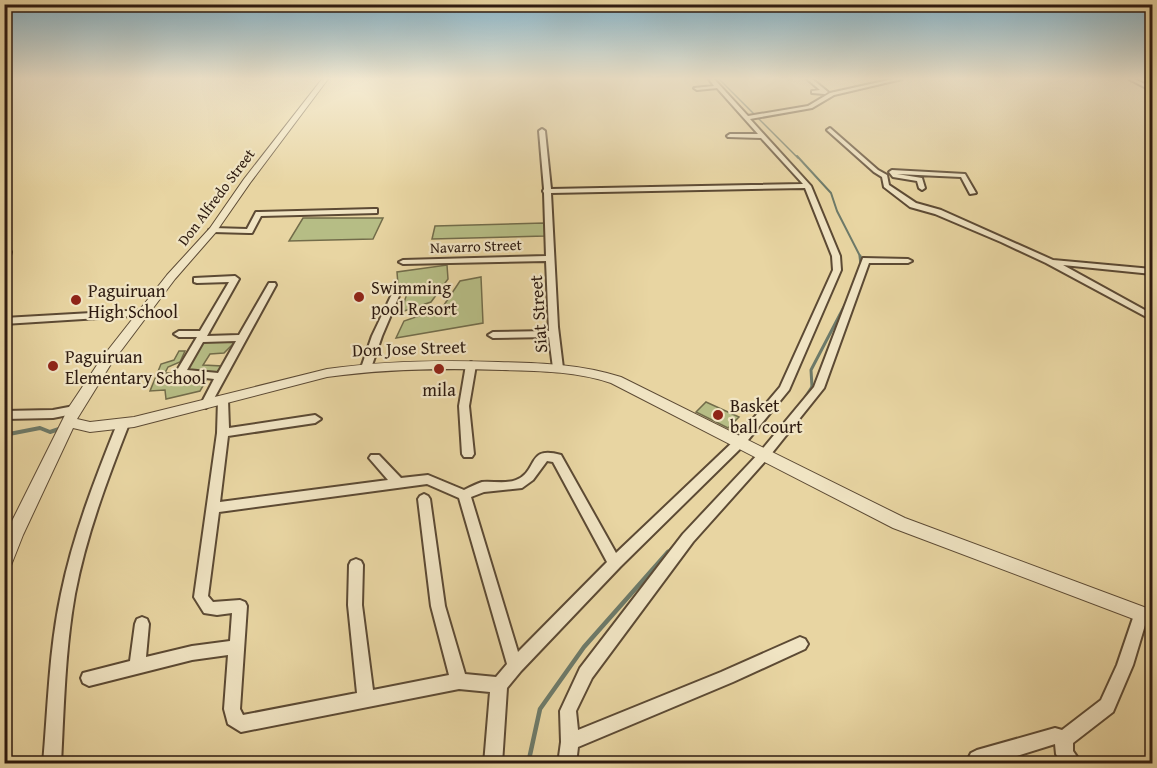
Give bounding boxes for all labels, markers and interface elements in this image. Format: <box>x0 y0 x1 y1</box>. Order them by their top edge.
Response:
street label: Don Alfredo Street <box>173 144 260 250</box>
street label: Navarro Street <box>430 234 523 258</box>
street label: Siat Street <box>522 273 554 354</box>
place label: Swimming pool Resort <box>371 274 458 322</box>
place label: Paguiruan High School <box>88 277 178 325</box>
marker: Swimming pool Resort <box>352 290 366 304</box>
marker: Paguiruan High School <box>69 293 83 307</box>
street label: Don Jose Street <box>351 332 467 363</box>
place label: Paguiruan Elementary School <box>65 343 206 391</box>
marker: Paguiruan Elementary School <box>46 359 60 373</box>
marker: mila <box>432 362 446 376</box>
place label: mila <box>422 376 456 403</box>
place label: Basket ball court <box>730 392 803 440</box>
marker: Basket ball court <box>711 408 725 422</box>

